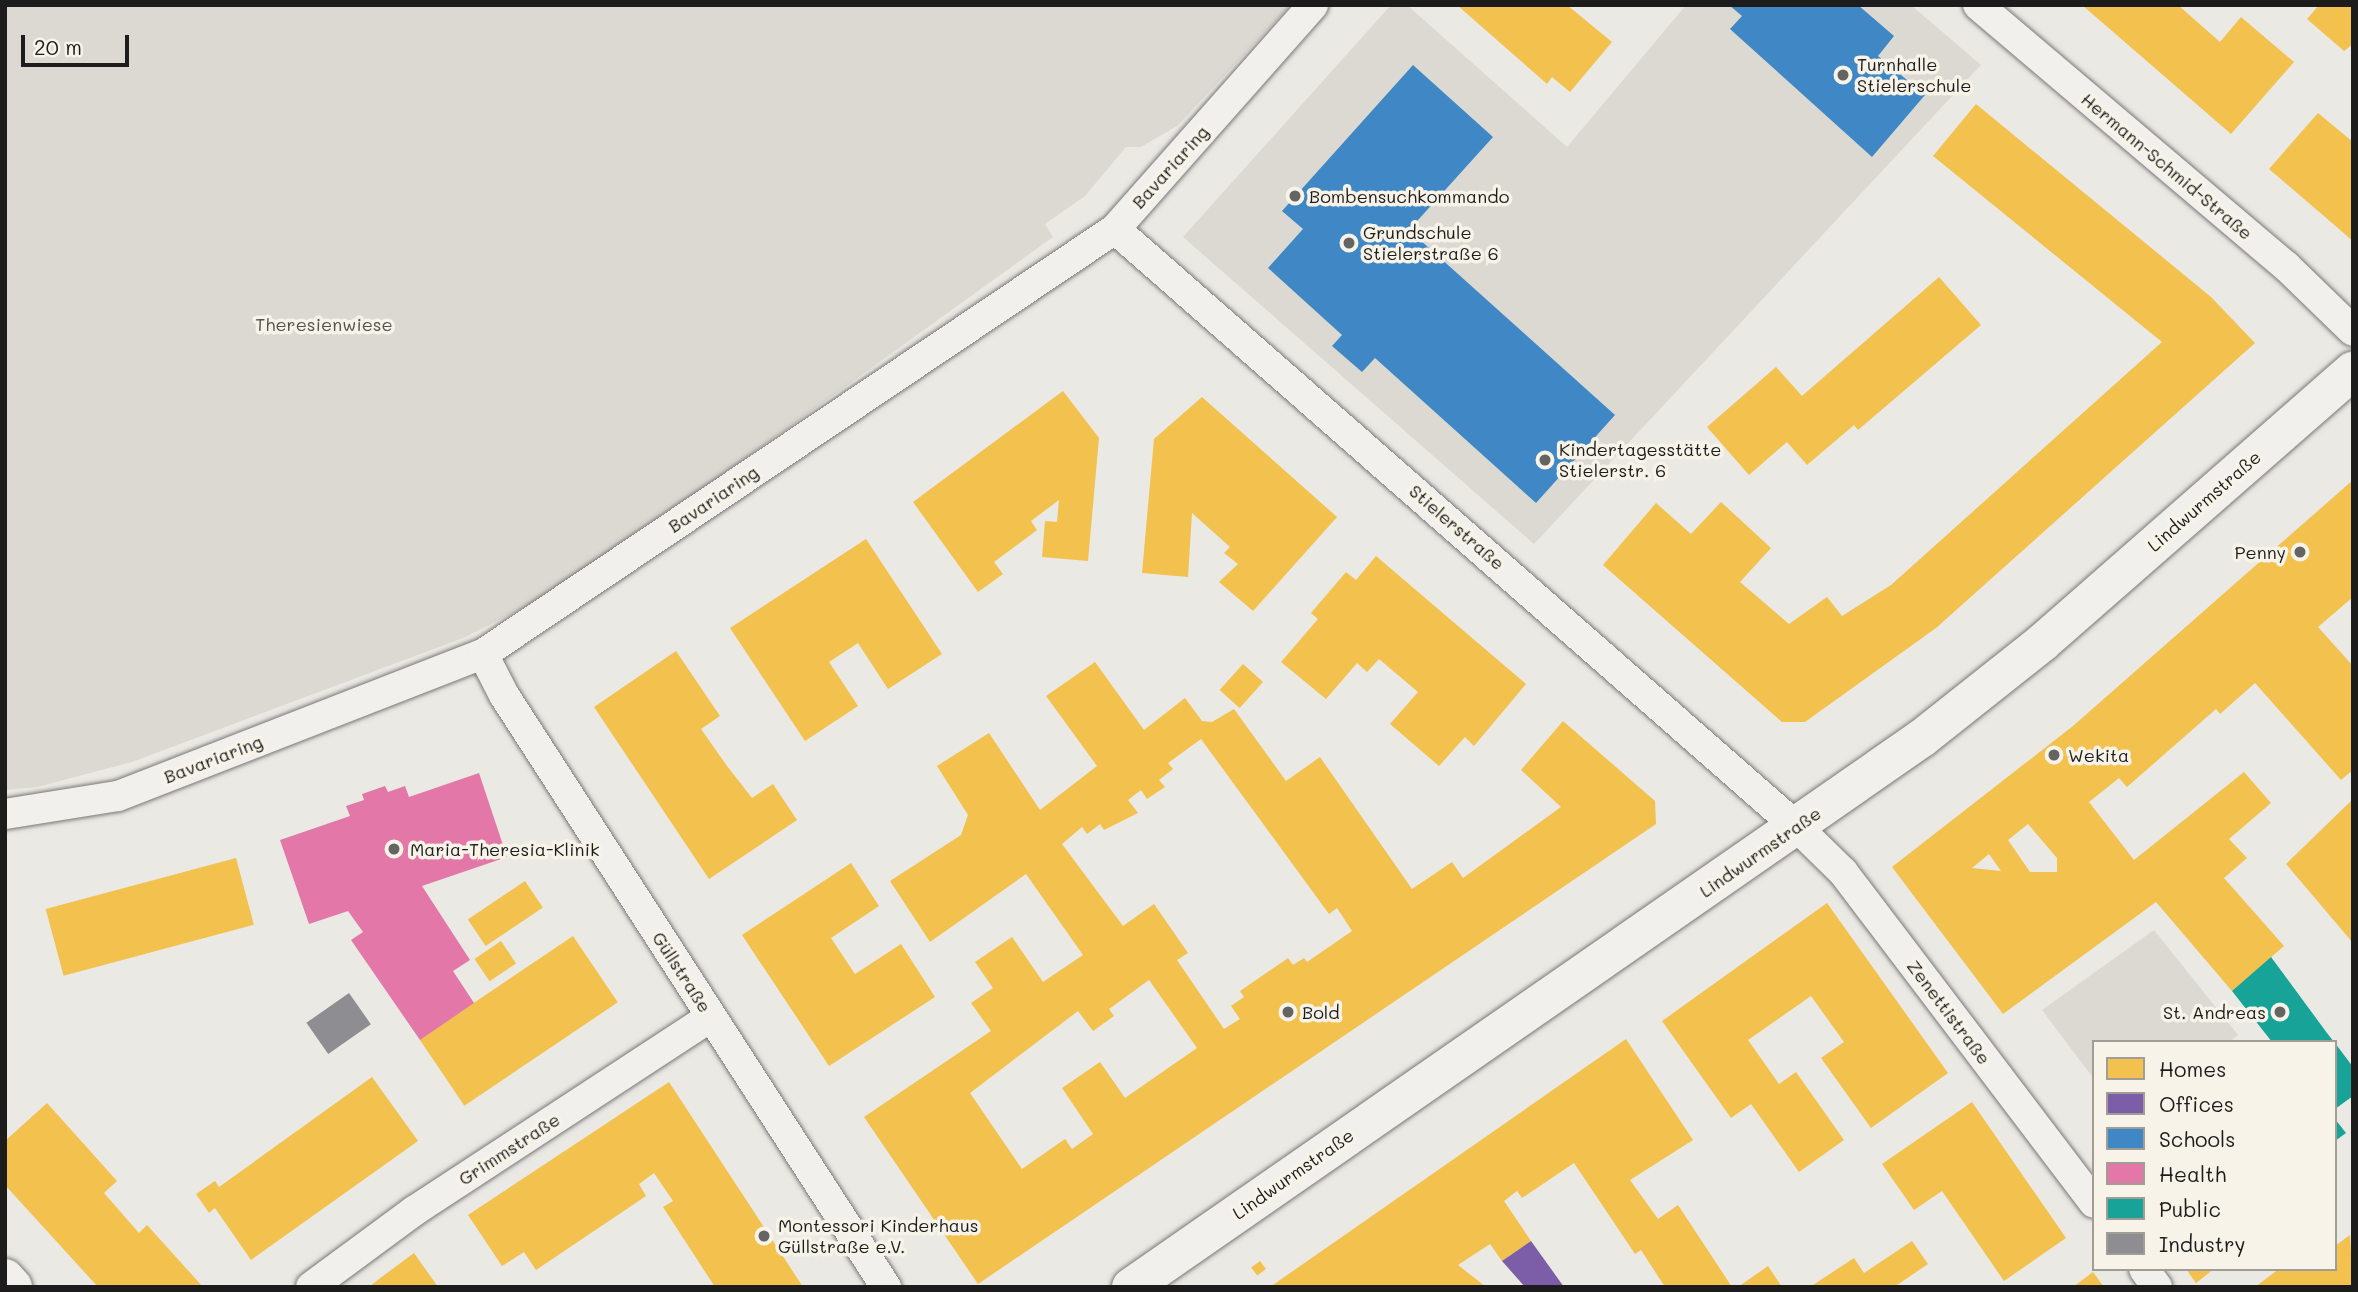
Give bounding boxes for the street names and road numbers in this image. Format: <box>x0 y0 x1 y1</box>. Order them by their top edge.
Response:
street label: Hermann-Schmid-Straße <box>2077 88 2257 244</box>
street label: Bavariaring <box>1127 121 1213 213</box>
street label: Lindwurmstraße <box>2143 446 2265 556</box>
street label: Bavariaring <box>664 461 762 537</box>
street label: Stielerstraße <box>1405 480 1509 574</box>
street label: Bavariaring <box>161 730 265 788</box>
street label: Lindwurmstraße <box>1695 802 1825 902</box>
street label: Güllstraße <box>648 928 716 1016</box>
street label: Zenettistraße <box>1903 956 1995 1068</box>
street label: Grimmstraße <box>454 1108 564 1190</box>
street label: Lindwurmstraße <box>1228 1124 1358 1224</box>

